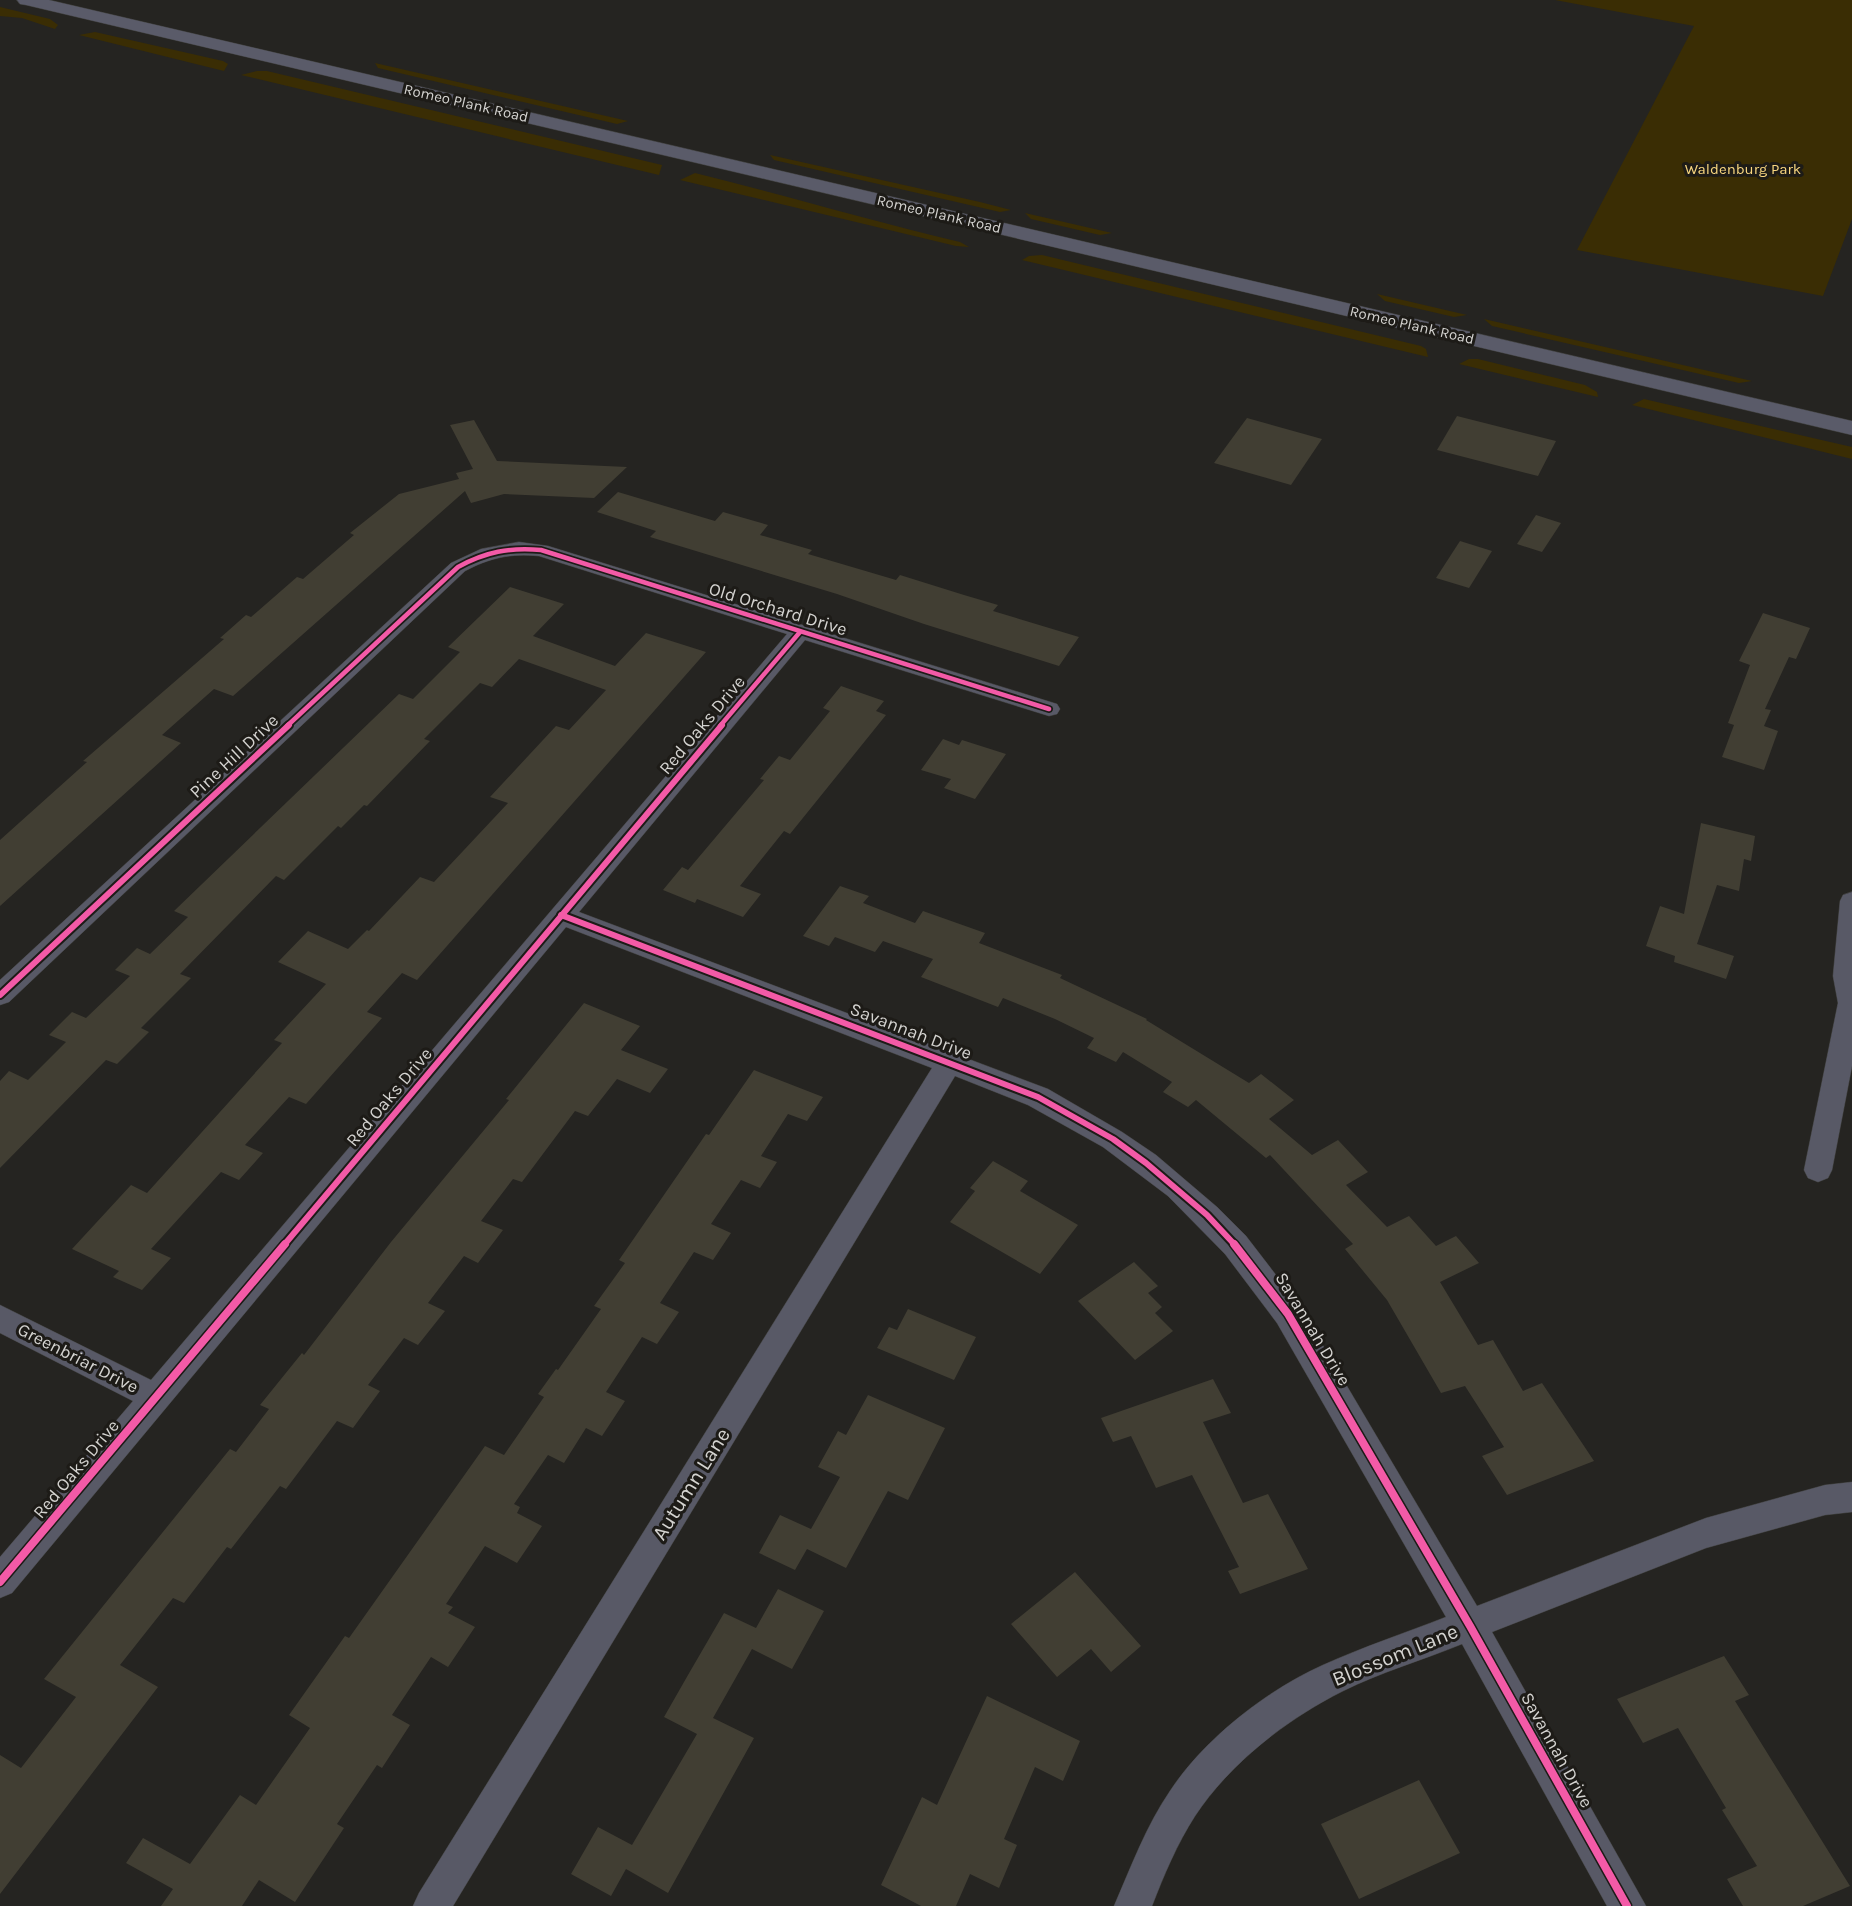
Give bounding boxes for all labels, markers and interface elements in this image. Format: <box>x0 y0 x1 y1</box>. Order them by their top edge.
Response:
street label: Romeo Plank Road <box>402 80 530 126</box>
park label: Waldenburg Park <box>1685 160 1801 178</box>
street label: Romeo Plank Road <box>875 191 1003 237</box>
street label: Romeo Plank Road <box>1348 302 1476 348</box>
street label: Old Orchard Drive <box>706 578 850 640</box>
street label: Red Oaks Drive <box>654 671 750 779</box>
street label: Pine Hill Drive <box>185 709 283 803</box>
street label: Savannah Drive <box>847 998 975 1064</box>
street label: Red Oaks Drive <box>341 1043 437 1151</box>
street label: Savannah Drive <box>1270 1268 1356 1390</box>
street label: Greenbriar Drive <box>14 1318 142 1398</box>
street label: Red Oaks Drive <box>28 1415 124 1523</box>
street label: Autumn Lane <box>647 1424 735 1544</box>
street label: Blossom Lane <box>1329 1619 1461 1691</box>
street label: Savannah Drive <box>1516 1688 1598 1812</box>

